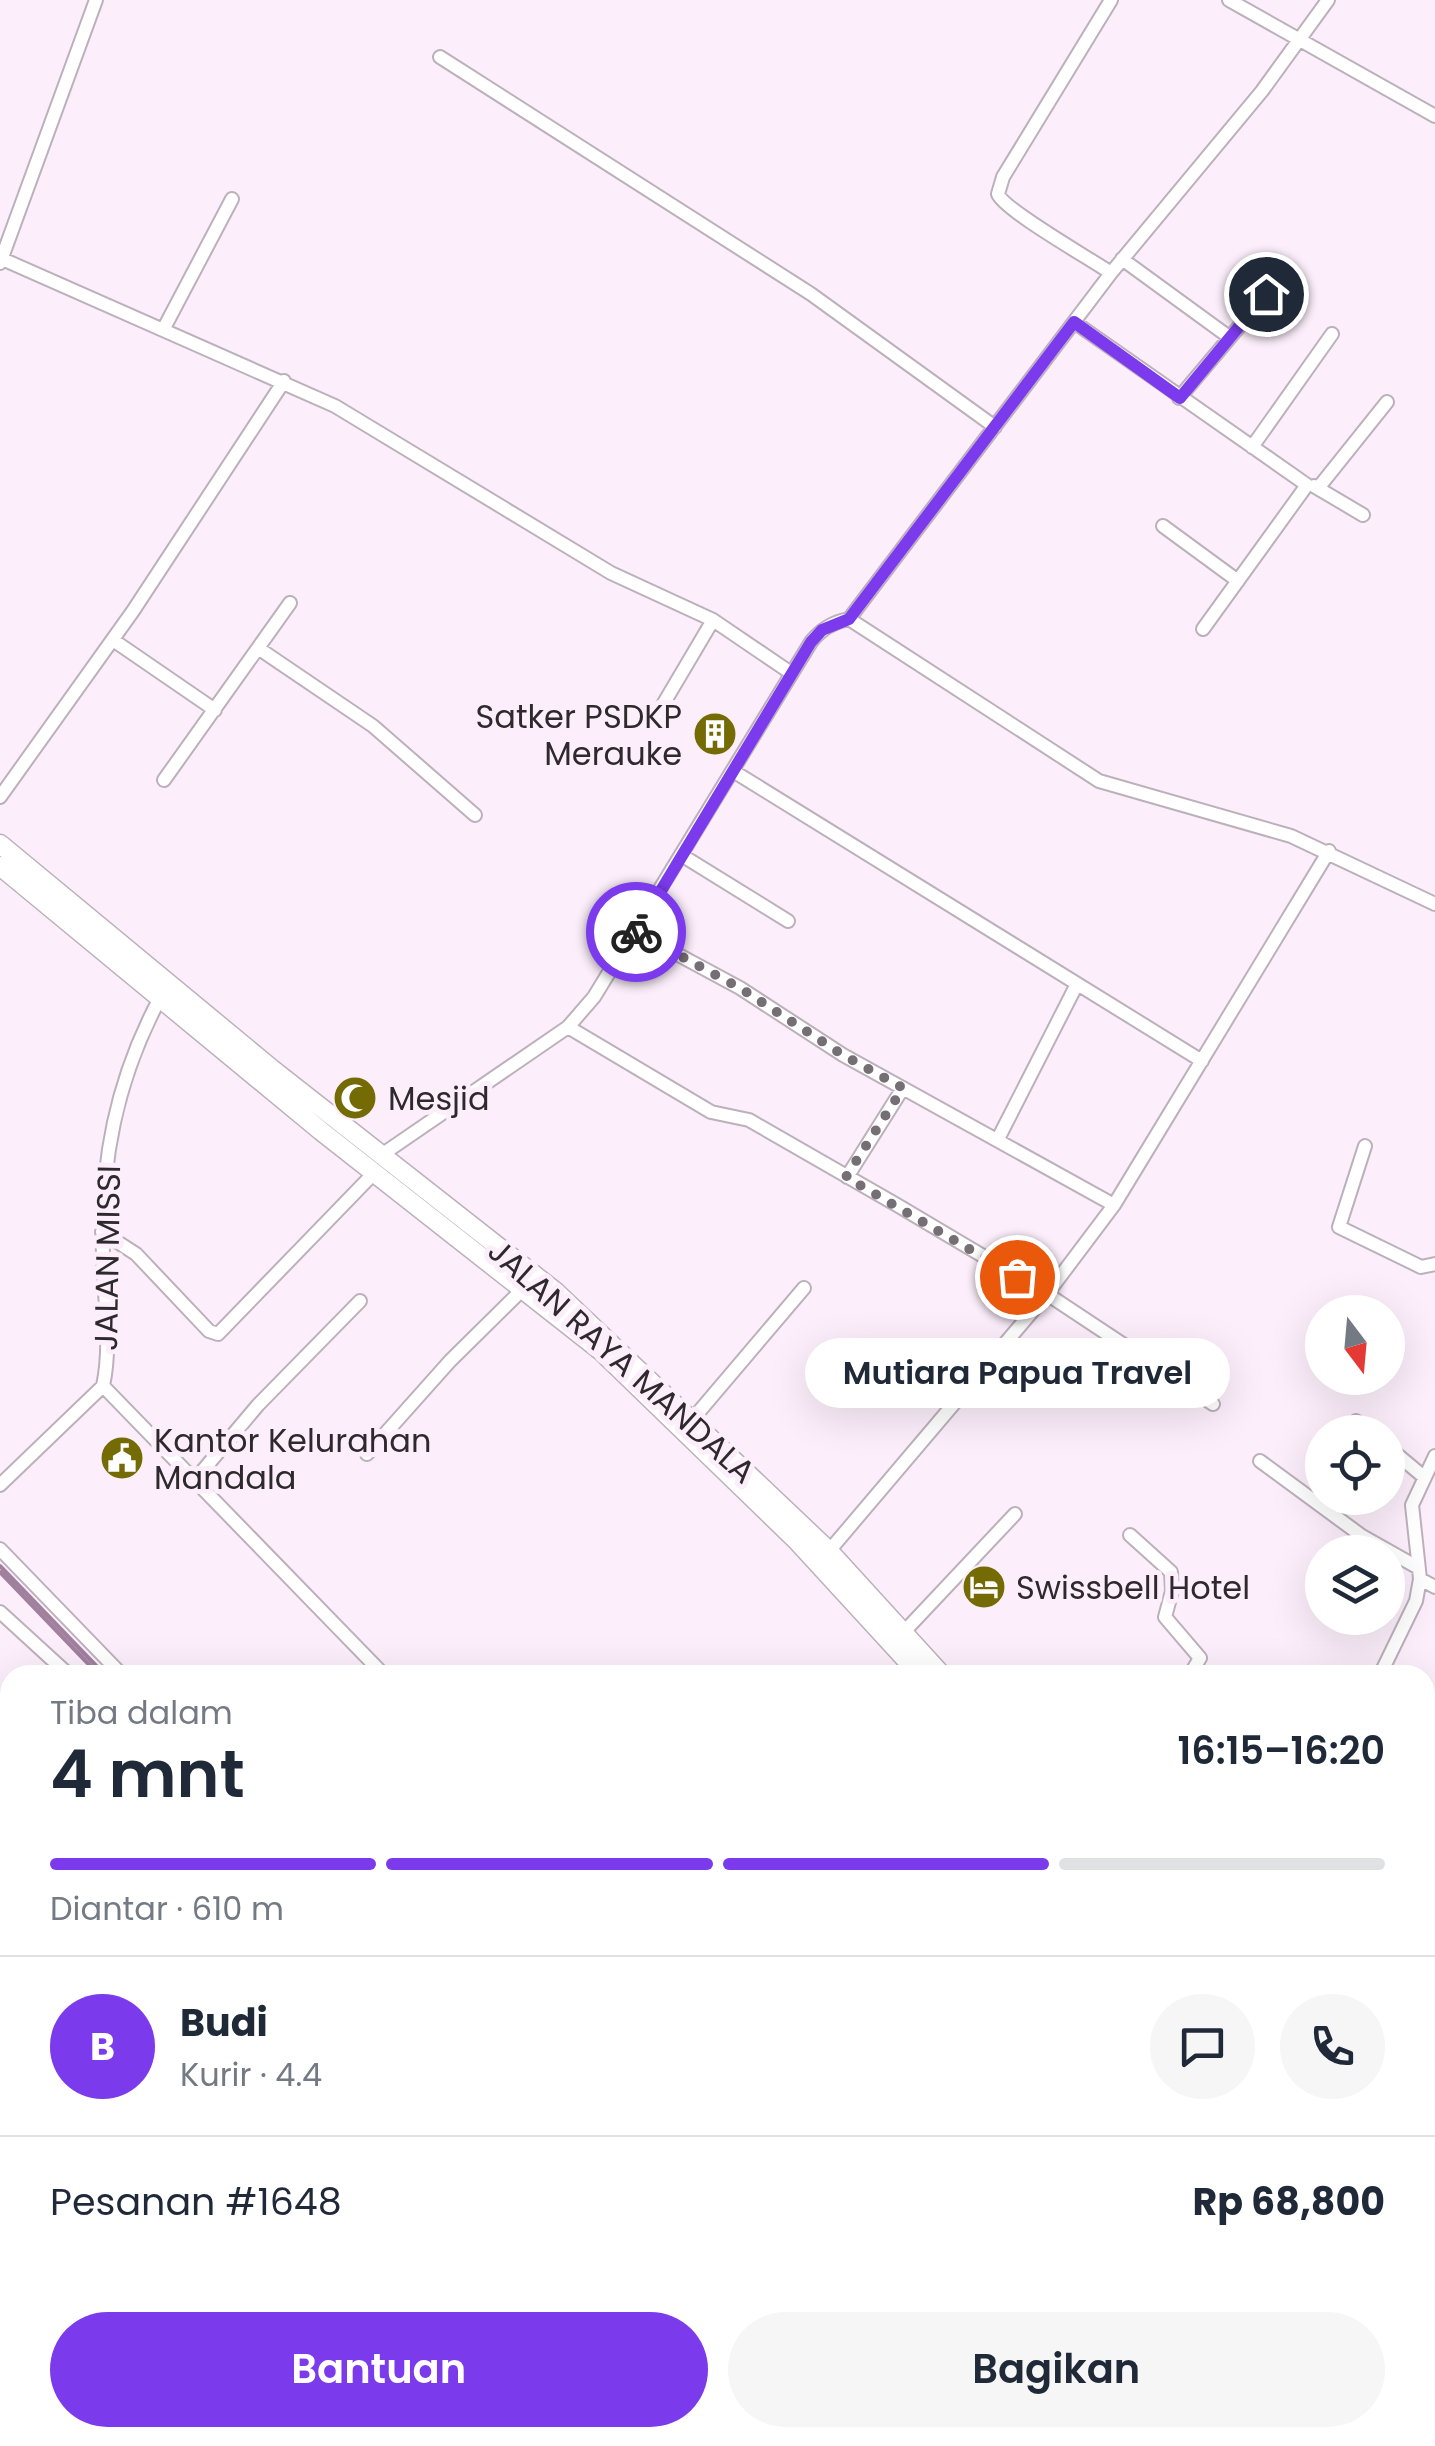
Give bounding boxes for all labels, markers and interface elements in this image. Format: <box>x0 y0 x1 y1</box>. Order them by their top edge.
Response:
pin <box>1224 252 1309 337</box>
icon: home <box>1239 267 1294 322</box>
place label: Satker PSDKP Merauke <box>476 694 682 776</box>
building icon: Satker PSDKP Merauke <box>692 711 738 757</box>
courier <box>586 882 686 982</box>
icon: bike <box>609 905 664 960</box>
mosque icon: Mesjid <box>332 1075 378 1121</box>
place label: Mesjid <box>388 1076 490 1121</box>
street label: JALAN MISSI <box>83 1165 131 1351</box>
street label: JALAN RAYA MANDALA <box>478 1229 766 1493</box>
pin <box>975 1235 1060 1320</box>
icon: bag <box>990 1250 1045 1305</box>
north arrow <box>1305 1295 1405 1395</box>
map controls <box>1305 1295 1405 1635</box>
callout: Mutiara Papua Travel <box>804 1337 1230 1407</box>
text: Mutiara Papua Travel <box>843 1350 1192 1395</box>
button: locate <box>1305 1415 1405 1515</box>
place label: Kantor Kelurahan Mandala <box>154 1418 431 1500</box>
public building icon: Kantor Kelurahan Mandala <box>99 1435 145 1481</box>
button: layers <box>1305 1535 1405 1635</box>
hotel icon: Swissbell Hotel <box>961 1564 1007 1610</box>
place label: Swissbell Hotel <box>1016 1565 1250 1610</box>
text: Tiba dalam <box>50 1690 233 1735</box>
text: 16:15–16:20 <box>1178 1724 1385 1777</box>
text: 4 mnt <box>50 1729 245 1820</box>
text: Diantar · 610 m <box>50 1886 284 1931</box>
button: chat <box>1150 1994 1255 2099</box>
button: phone <box>1280 1994 1385 2099</box>
text: Budi <box>180 1996 268 2049</box>
text: B <box>90 2020 115 2073</box>
text: Kurir · 4.4 <box>180 2052 322 2097</box>
text: Pesanan #1648 <box>50 2175 342 2228</box>
text: Rp 68,800 <box>1192 2175 1385 2228</box>
button: Bantuan <box>50 2312 708 2427</box>
button: Bagikan <box>728 2312 1385 2427</box>

